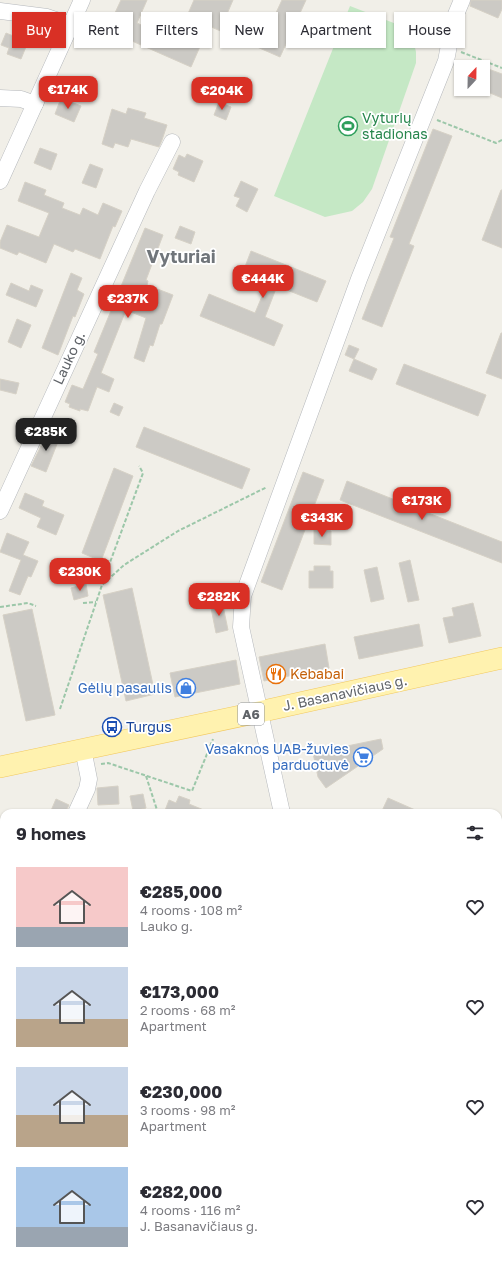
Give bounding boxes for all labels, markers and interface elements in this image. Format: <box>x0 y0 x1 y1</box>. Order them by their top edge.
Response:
chip: Buy <box>12 12 66 48</box>
chip: Rent <box>74 12 133 48</box>
chip: Filters <box>141 12 212 48</box>
chip: New <box>220 12 278 48</box>
chip: Apartment <box>286 12 386 48</box>
chip: House <box>394 12 465 48</box>
north arrow <box>454 60 490 96</box>
map controls <box>454 60 490 96</box>
pin: €174K <box>40 76 96 110</box>
pin: €204K <box>194 77 250 111</box>
text: €174K <box>48 81 88 97</box>
text: €204K <box>200 82 244 98</box>
place label: Vyturių stadionas <box>362 109 428 142</box>
sports icon: Vyturių stadionas <box>337 115 359 137</box>
district label: Vyturiai <box>146 245 216 267</box>
pin: €444K <box>235 265 291 299</box>
text: €444K <box>242 270 284 286</box>
pin: €237K <box>100 285 156 319</box>
text: €237K <box>107 290 149 306</box>
street label: Lauko g. <box>49 328 88 387</box>
pin: €285K <box>18 418 74 452</box>
text: €285K <box>25 423 67 439</box>
pin: €173K <box>394 487 450 521</box>
text: €173K <box>402 492 442 508</box>
pin: €343K <box>294 504 350 538</box>
text: €343K <box>301 509 343 525</box>
pin: €230K <box>52 558 108 592</box>
text: €230K <box>59 563 101 579</box>
pin: €282K <box>191 583 247 617</box>
text: €282K <box>198 588 240 604</box>
restaurant icon: Kebabai <box>265 663 287 685</box>
place label: Kebabai <box>290 665 344 682</box>
street label: J. Basanavičiaus g. <box>281 671 409 714</box>
shop icon: Gėlių pasaulis <box>175 677 197 699</box>
place label: Gėlių pasaulis <box>78 679 172 696</box>
road number: A6 <box>238 703 264 725</box>
bus stop icon: Turgus <box>101 716 123 738</box>
place label: Turgus <box>126 718 172 735</box>
place label: Vasaknos UAB-žuvies parduotuvė <box>205 740 349 773</box>
supermarket icon: Vasaknos UAB-žuvies parduotuvė <box>352 746 374 768</box>
icon: filters <box>464 822 486 844</box>
text: 9 homes <box>16 823 86 844</box>
text: €285,000 <box>140 881 222 902</box>
icon: home <box>48 883 96 931</box>
icon: heart <box>464 896 486 918</box>
text: 4 rooms · 108 m² <box>140 902 242 918</box>
text: Lauko g. <box>140 918 193 934</box>
text: €173,000 <box>140 981 219 1002</box>
icon: home <box>48 983 96 1031</box>
icon: heart <box>464 996 486 1018</box>
text: 2 rooms · 68 m² <box>140 1002 235 1018</box>
text: Apartment <box>140 1018 207 1034</box>
text: €230,000 <box>140 1081 222 1102</box>
icon: home <box>48 1083 96 1131</box>
icon: heart <box>464 1096 486 1118</box>
text: 3 rooms · 98 m² <box>140 1102 235 1118</box>
text: Apartment <box>140 1118 207 1134</box>
text: €282,000 <box>140 1181 222 1202</box>
icon: home <box>48 1183 96 1231</box>
icon: heart <box>464 1196 486 1218</box>
text: 4 rooms · 116 m² <box>140 1202 240 1218</box>
text: J. Basanavičiaus g. <box>140 1218 258 1234</box>

